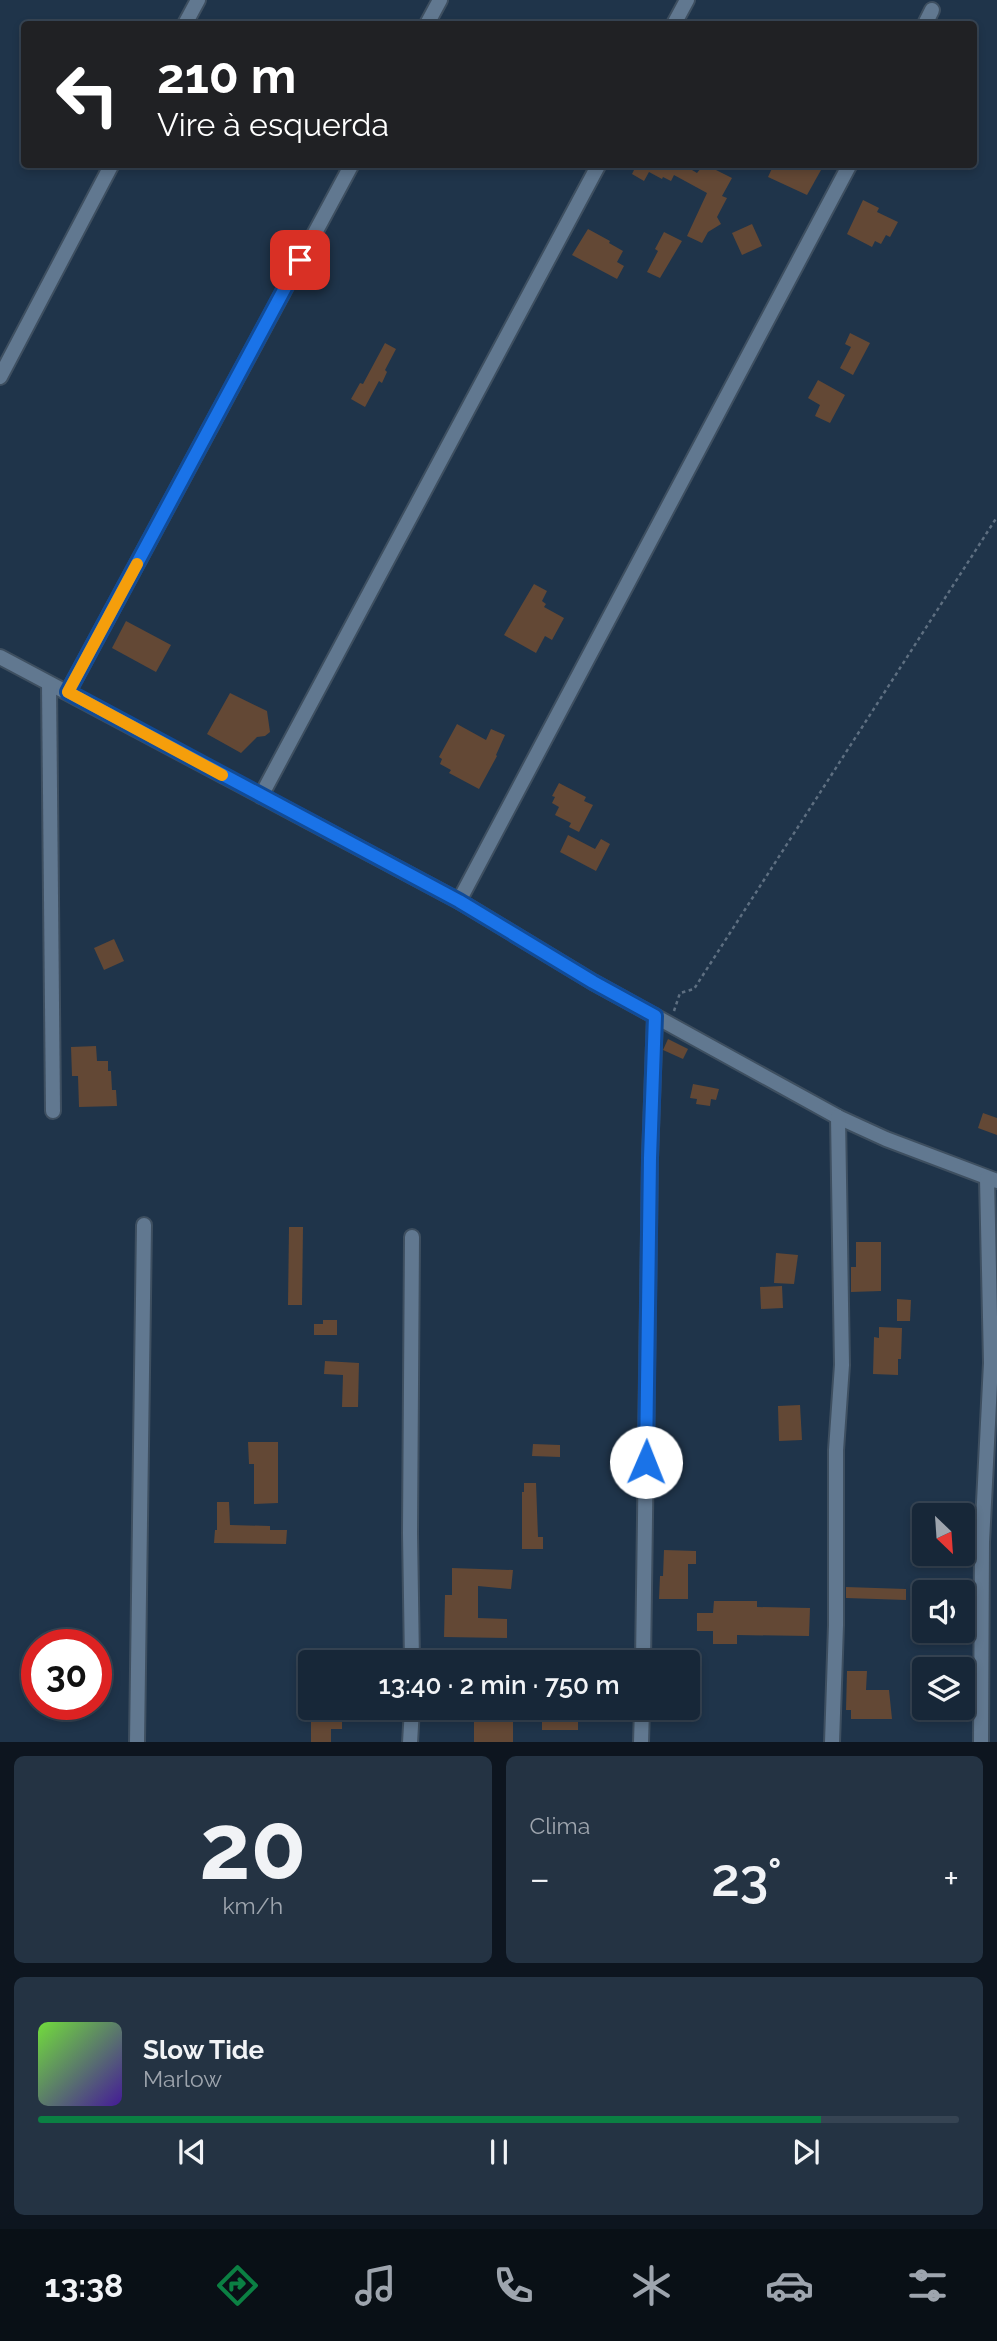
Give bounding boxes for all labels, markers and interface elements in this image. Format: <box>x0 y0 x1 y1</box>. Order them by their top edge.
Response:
text: 210 m <box>157 47 296 104</box>
icon: left <box>42 49 133 140</box>
text: Vire à esquerda <box>157 106 389 143</box>
pin <box>270 230 330 290</box>
icon: arrive <box>281 241 319 279</box>
position arrow <box>609 1425 683 1499</box>
north arrow <box>912 1503 975 1566</box>
map controls <box>912 1503 975 1720</box>
button: sound <box>912 1580 975 1643</box>
speed limit sign: 30 <box>21 1629 112 1720</box>
button: layers <box>912 1657 975 1720</box>
text: 13:40 · 2 min · 750 m <box>378 1670 620 1700</box>
text: 20 <box>199 1793 306 1900</box>
text: Clima <box>530 1812 590 1839</box>
text: 23° <box>711 1847 782 1908</box>
text: − <box>530 1856 550 1901</box>
text: + <box>943 1856 959 1901</box>
text: km/h <box>222 1892 283 1919</box>
text: Slow Tide <box>143 2035 264 2065</box>
text: Marlow <box>143 2065 222 2092</box>
icon: previous <box>173 2133 211 2171</box>
icon: pause <box>480 2133 518 2171</box>
icon: next <box>787 2133 825 2171</box>
icon: directions <box>213 2261 262 2310</box>
icon: music <box>351 2261 400 2310</box>
icon: phone <box>489 2261 538 2310</box>
icon: climate <box>627 2261 676 2310</box>
icon: car <box>765 2261 814 2310</box>
icon: filters <box>903 2261 952 2310</box>
text: 13:38 <box>45 2267 123 2304</box>

